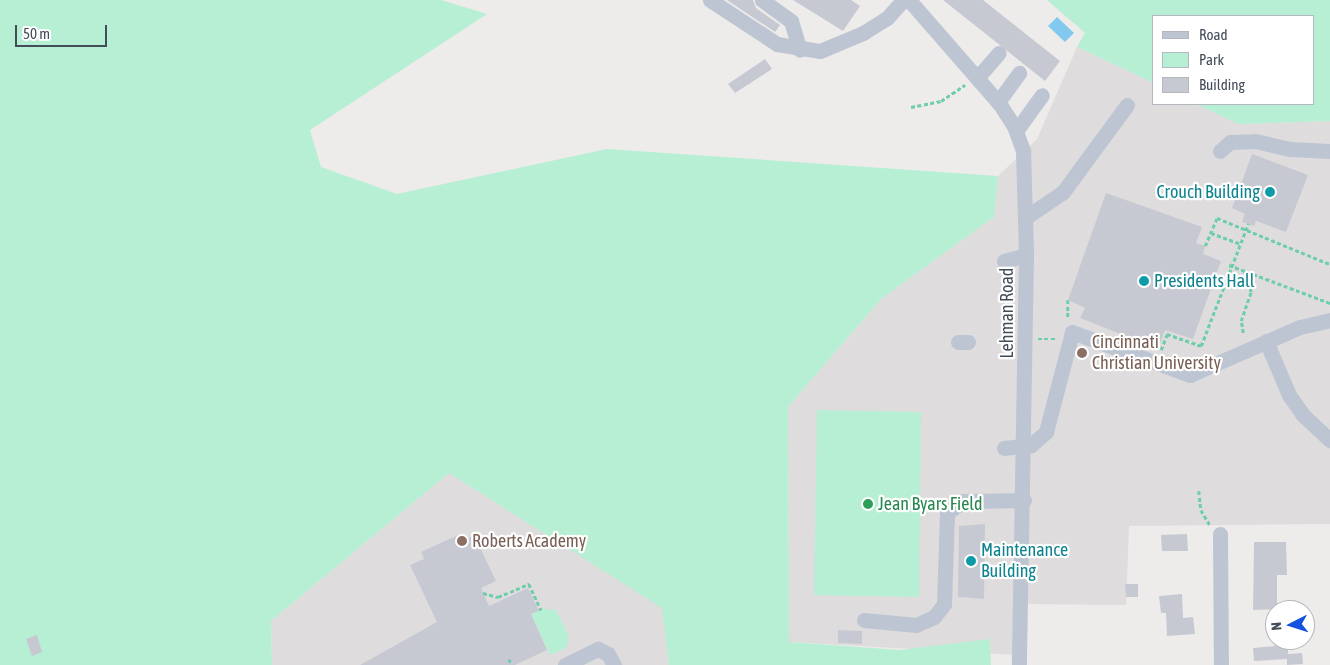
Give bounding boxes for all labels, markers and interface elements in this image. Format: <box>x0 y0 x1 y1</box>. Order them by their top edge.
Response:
scale bar <box>18 15 110 47</box>
legend <box>1152 15 1315 105</box>
text: 50 m <box>23 25 50 42</box>
text: Road <box>1199 26 1228 43</box>
text: Park <box>1199 51 1224 68</box>
text: Building <box>1199 76 1245 93</box>
place label: Crouch Building <box>1156 181 1260 203</box>
marker: Crouch Building <box>1264 186 1276 198</box>
street label: Lehman Road <box>996 268 1018 358</box>
place label: Presidents Hall <box>1154 270 1255 292</box>
marker: Presidents Hall <box>1138 275 1150 287</box>
place label: Cincinnati Christian University <box>1092 332 1221 374</box>
marker: Cincinnati Christian University <box>1076 347 1088 359</box>
place label: Jean Byars Field <box>878 493 982 515</box>
marker: Jean Byars Field <box>862 498 874 510</box>
place label: Roberts Academy <box>472 530 586 552</box>
marker: Roberts Academy <box>456 535 468 547</box>
place label: Maintenance Building <box>981 540 1068 582</box>
marker: Maintenance Building <box>965 555 977 567</box>
north arrow <box>1265 600 1315 650</box>
text: N <box>1268 621 1284 631</box>

